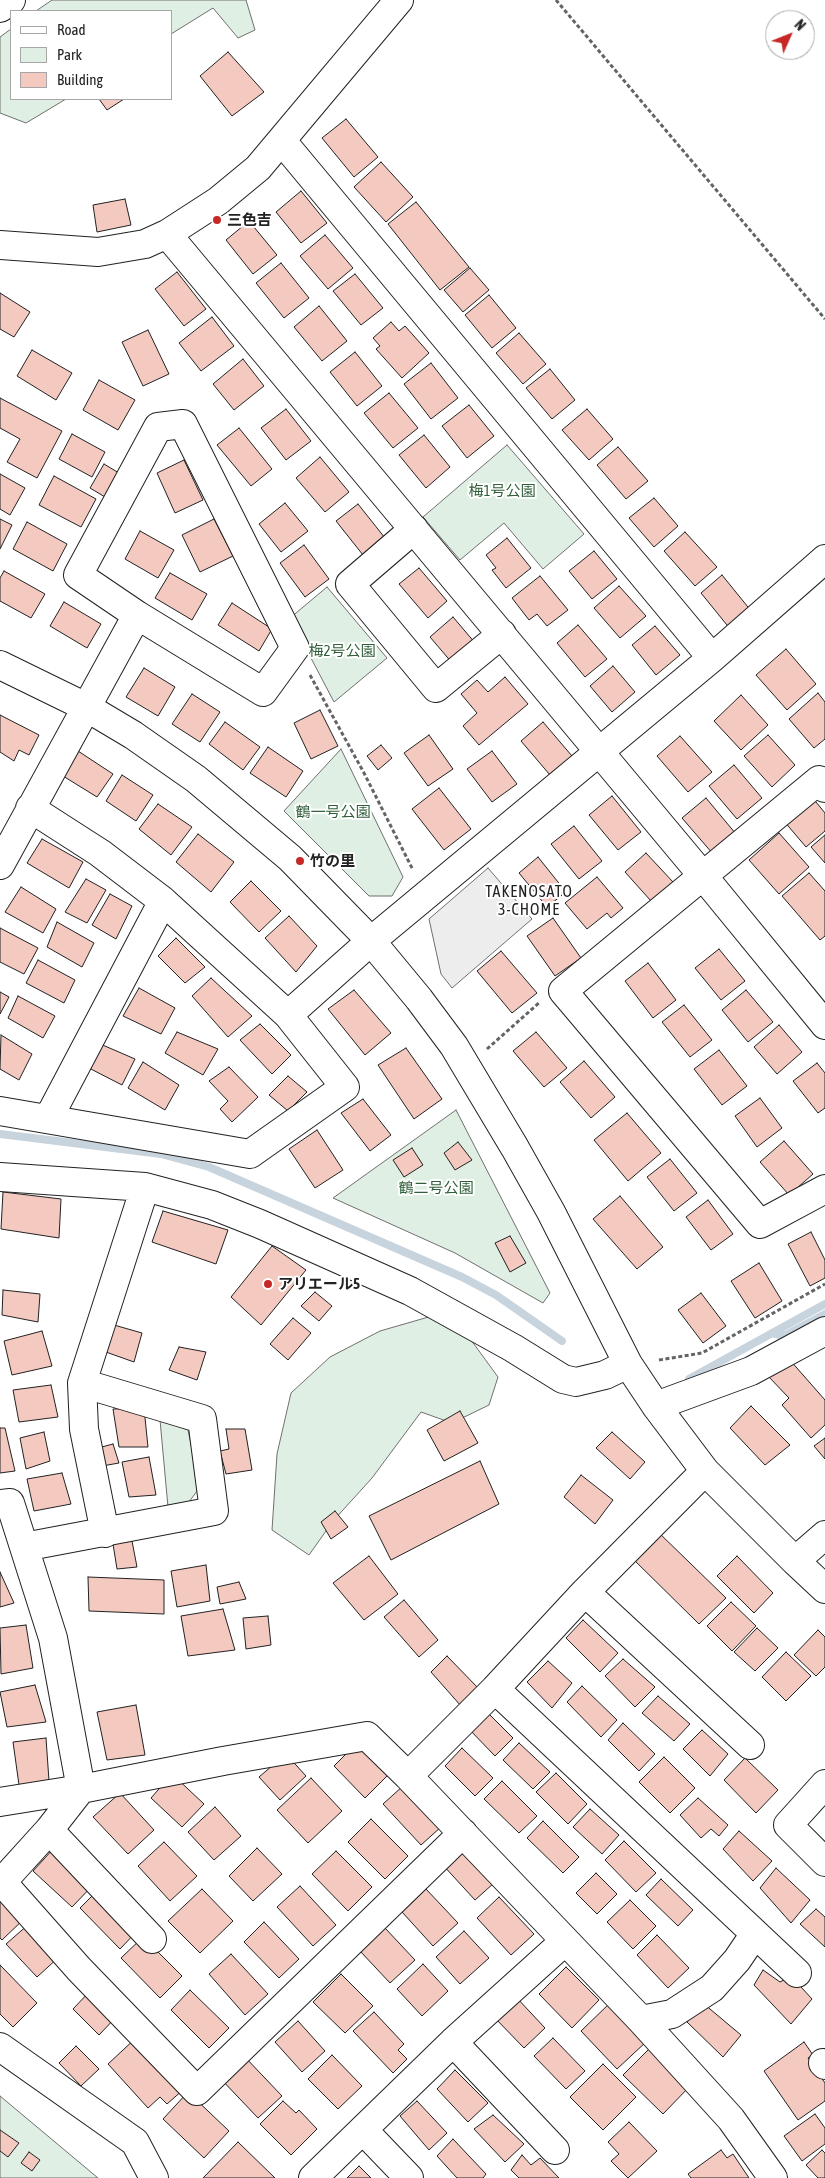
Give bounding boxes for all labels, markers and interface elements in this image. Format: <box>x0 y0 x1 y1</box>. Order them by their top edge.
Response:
legend <box>10 10 172 100</box>
north arrow <box>765 10 815 60</box>
text: N <box>791 17 809 34</box>
text: Road <box>57 21 86 38</box>
text: Park <box>57 46 82 63</box>
text: Building <box>57 71 103 88</box>
place label: 三色吉 <box>227 211 272 229</box>
marker: 三色吉 <box>211 214 223 226</box>
park label: 梅1号公園 <box>468 482 536 500</box>
park label: 梅2号公園 <box>308 642 376 660</box>
park label: 鶴一号公園 <box>296 803 370 821</box>
place label: 竹の里 <box>310 852 355 870</box>
marker: 竹の里 <box>294 855 306 867</box>
district label: TAKENOSATO 3-CHOME <box>484 882 574 920</box>
park label: 鶴二号公園 <box>399 1179 473 1197</box>
place label: アリエール5 <box>278 1275 360 1293</box>
marker: アリエール5 <box>262 1278 274 1290</box>

